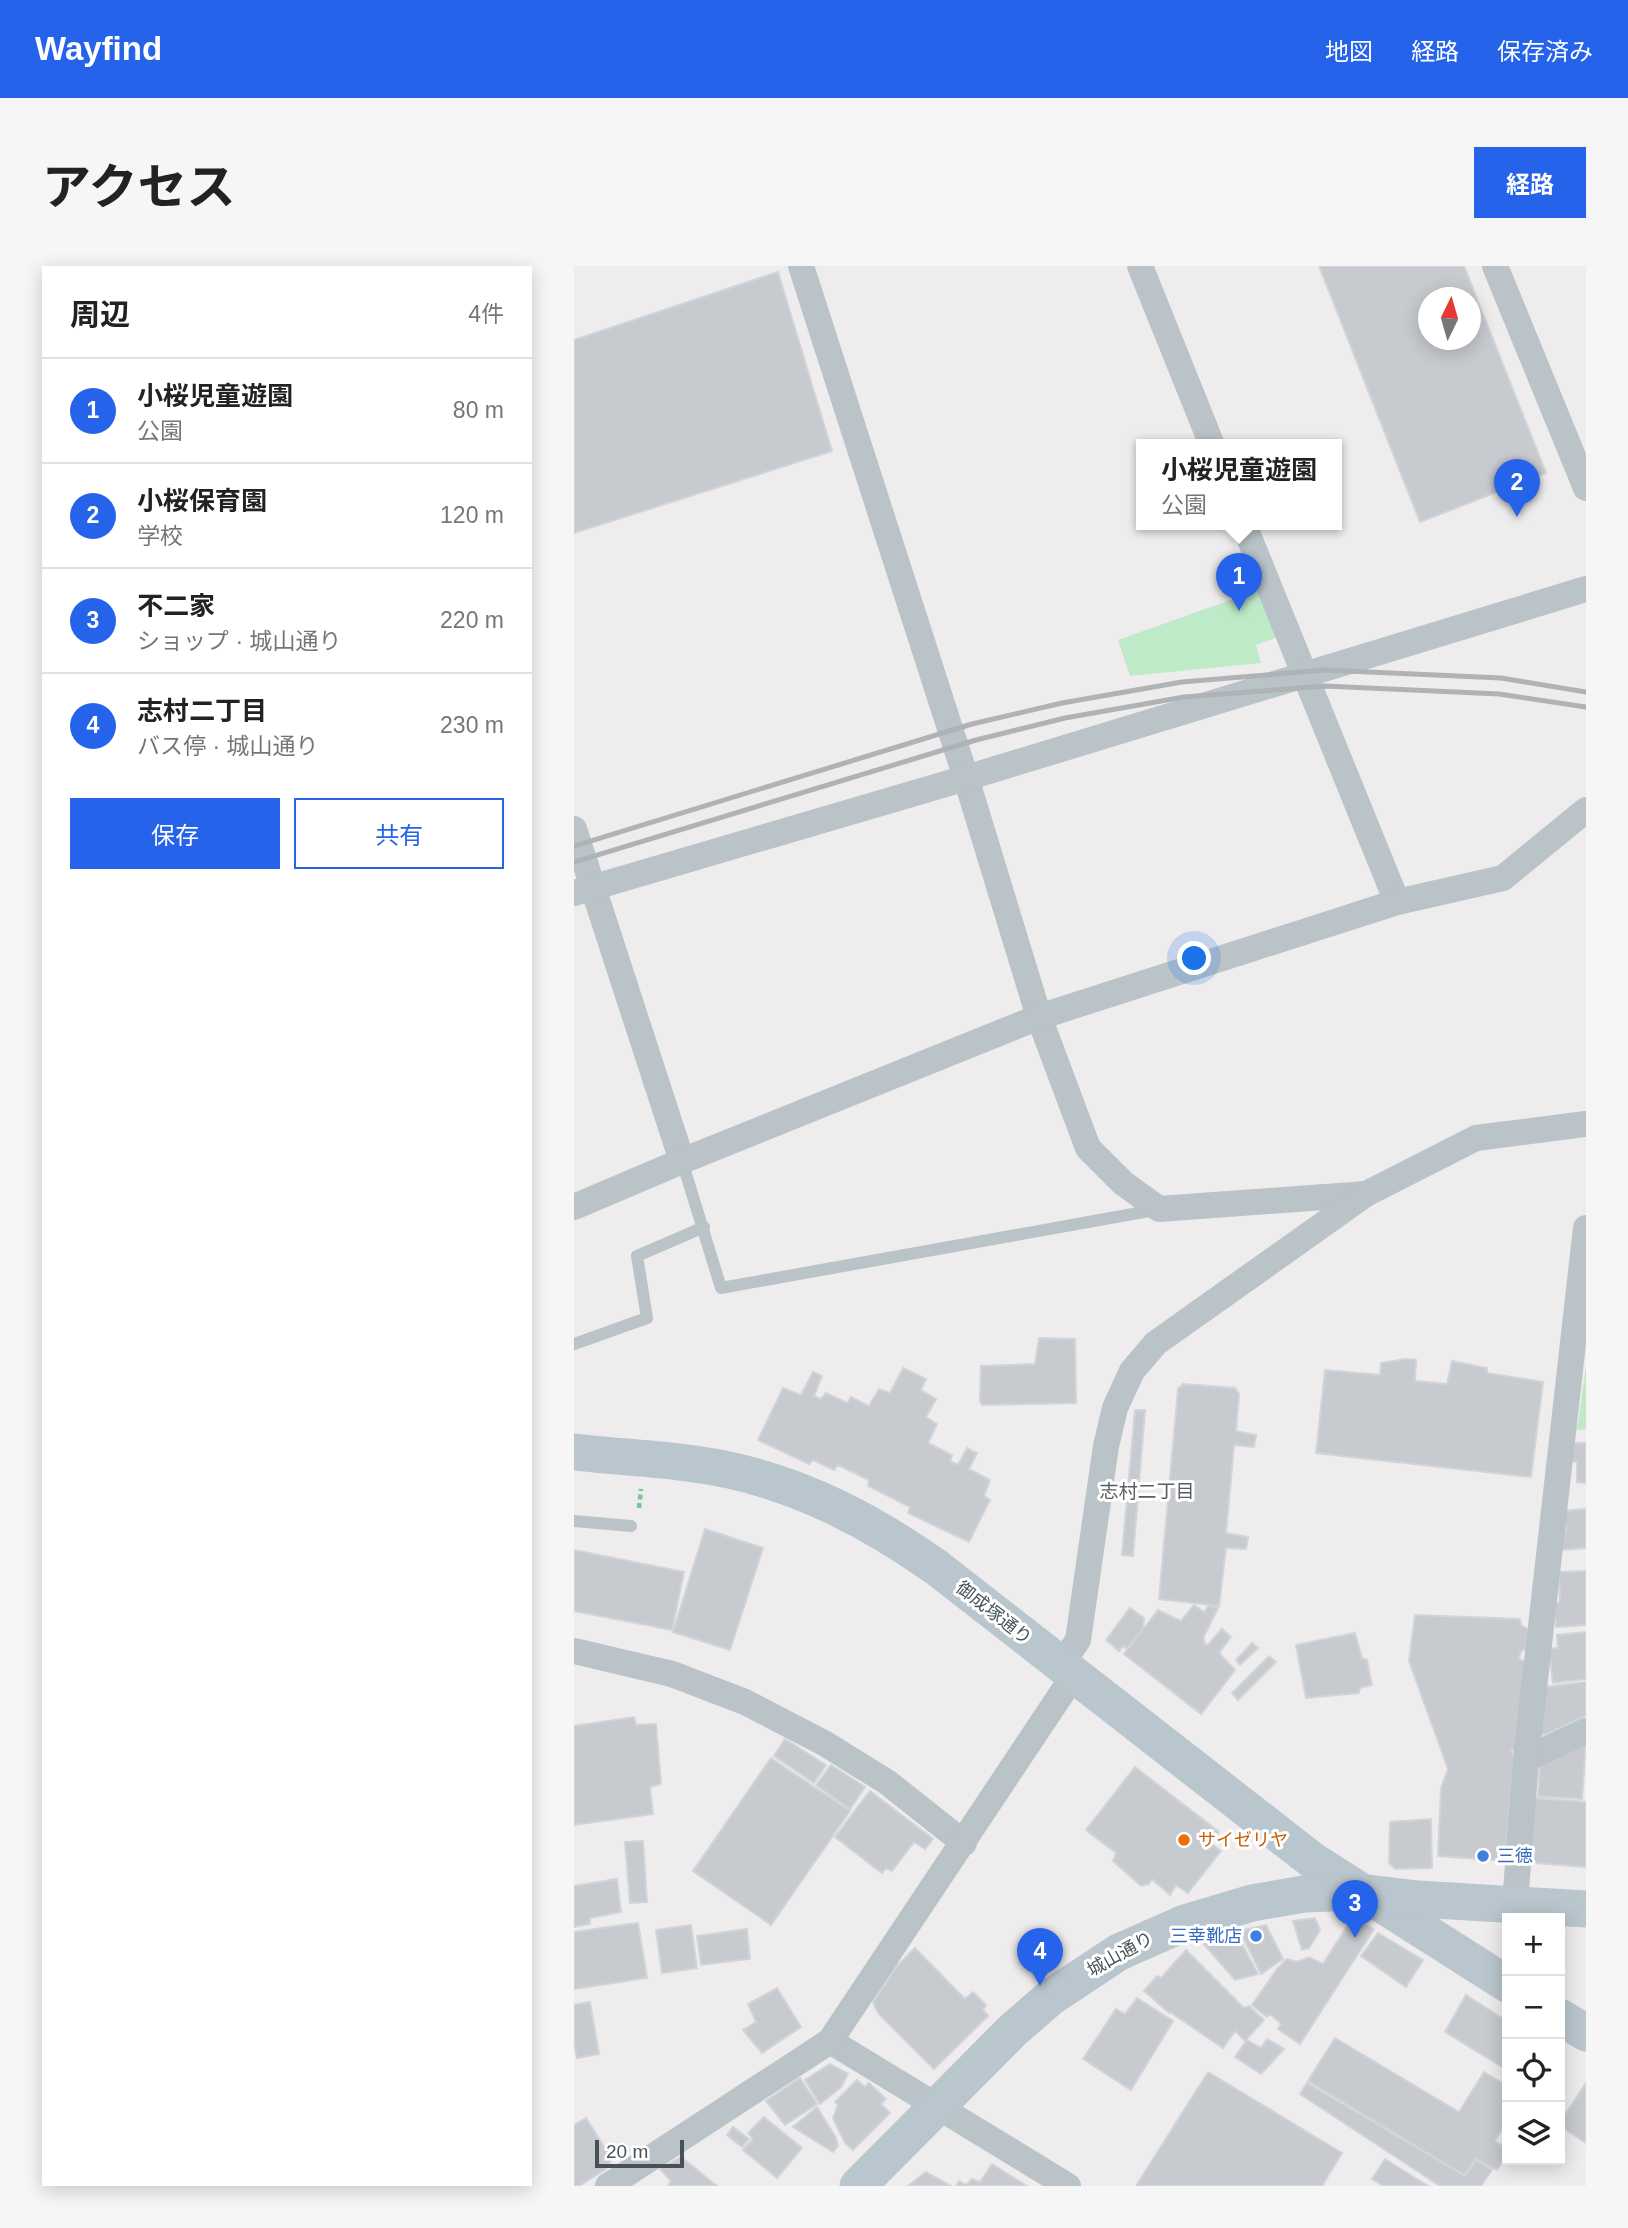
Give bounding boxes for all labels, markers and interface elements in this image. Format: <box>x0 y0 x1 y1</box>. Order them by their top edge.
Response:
text: Wayfind <box>35 30 162 67</box>
text: 地図 <box>1325 38 1373 65</box>
text: 経路 <box>1411 38 1459 65</box>
text: 保存済み <box>1497 38 1593 65</box>
button: 経路 <box>1474 147 1586 218</box>
text: アクセス <box>42 160 236 214</box>
north arrow <box>1418 287 1481 350</box>
text: 周辺 <box>70 298 130 331</box>
text: 4件 <box>468 301 504 327</box>
text: 小桜児童遊園 <box>137 381 293 411</box>
text: 1 <box>87 397 99 423</box>
text: 80 m <box>453 397 504 423</box>
text: 公園 <box>137 418 183 444</box>
popup <box>1136 439 1342 530</box>
text: 小桜児童遊園 <box>1161 455 1317 485</box>
pin: 2 <box>1494 459 1540 517</box>
text: 小桜保育園 <box>137 486 267 516</box>
text: 公園 <box>1161 492 1207 518</box>
text: 2 <box>87 502 99 528</box>
text: 120 m <box>440 502 504 528</box>
text: 学校 <box>137 523 183 549</box>
pin: 1 <box>1216 553 1262 611</box>
text: 不二家 <box>137 591 215 621</box>
text: 3 <box>87 607 99 633</box>
text: 220 m <box>440 607 504 633</box>
text: ショップ · 城山通り <box>137 628 341 654</box>
text: 志村二丁目 <box>137 696 267 726</box>
text: 4 <box>87 712 99 738</box>
text: 230 m <box>440 712 504 738</box>
text: バス停 · 城山通り <box>137 733 318 759</box>
button: 保存 <box>70 798 280 869</box>
button: 共有 <box>294 798 504 869</box>
your location <box>1177 941 1211 975</box>
district label: 志村二丁目 <box>1099 1481 1195 1502</box>
street label: 御成塚通り <box>952 1577 1036 1649</box>
place label: サイゼリヤ <box>1198 1830 1288 1850</box>
marker: サイゼリヤ <box>1176 1832 1192 1848</box>
place label: 三徳 <box>1497 1846 1533 1866</box>
marker: 三徳 <box>1475 1848 1491 1864</box>
pin: 3 <box>1332 1880 1378 1938</box>
map controls <box>1502 1913 1565 2165</box>
button: + <box>1502 1913 1565 1976</box>
place label: 三幸靴店 <box>1170 1926 1242 1946</box>
pin: 4 <box>1017 1928 1063 1986</box>
street label: 城山通り <box>1084 1928 1156 1980</box>
marker: 三幸靴店 <box>1248 1928 1264 1944</box>
button: − <box>1502 1976 1565 2039</box>
button: locate <box>1502 2039 1565 2102</box>
button: layers <box>1502 2102 1565 2165</box>
scale bar <box>595 2137 684 2169</box>
text: 20 m <box>606 2141 648 2162</box>

